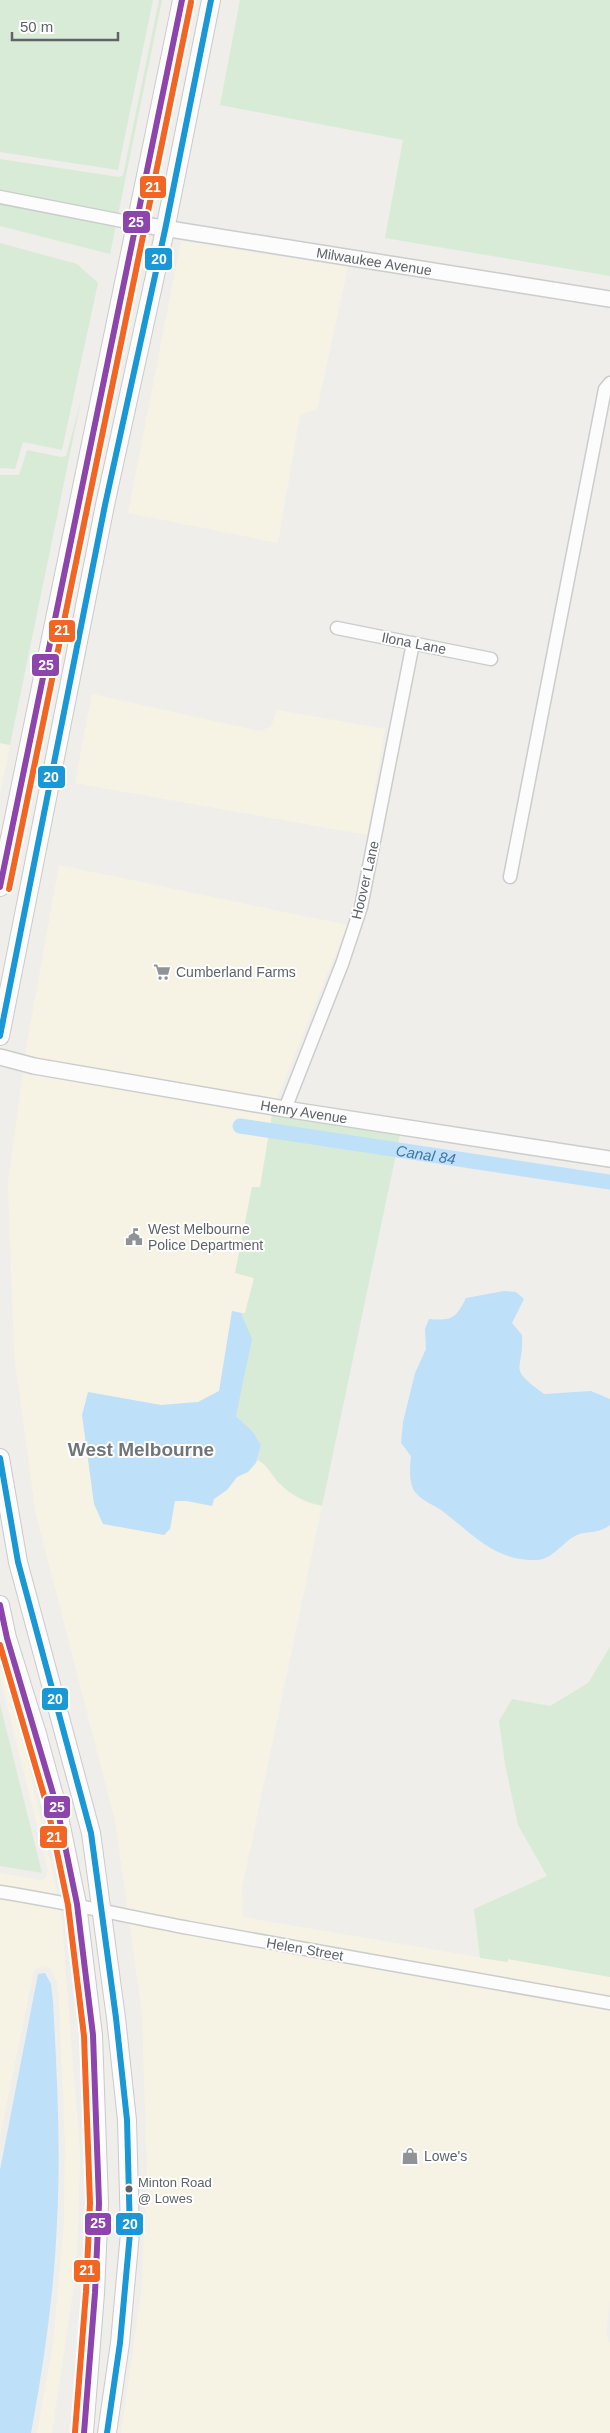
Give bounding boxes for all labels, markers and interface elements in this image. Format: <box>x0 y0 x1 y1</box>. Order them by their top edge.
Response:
scale bar <box>12 10 119 42</box>
text: 50 m <box>20 18 53 35</box>
line badge: 21 <box>139 175 167 199</box>
text: 21 <box>145 179 161 195</box>
line badge: 25 <box>122 210 151 234</box>
text: 25 <box>128 214 144 230</box>
street label: Milwaukee Avenue <box>315 244 433 279</box>
line badge: 20 <box>144 247 173 271</box>
text: 20 <box>151 251 167 267</box>
line badge: 21 <box>48 619 76 643</box>
text: 21 <box>54 622 70 638</box>
street label: Ilona Lane <box>380 629 448 657</box>
line badge: 25 <box>31 653 60 677</box>
text: 25 <box>38 657 54 673</box>
line badge: 20 <box>37 765 66 789</box>
text: 20 <box>43 769 59 785</box>
street label: Hoover Lane <box>348 839 382 921</box>
supermarket icon: Cumberland Farms <box>152 962 172 982</box>
place label: Cumberland Farms <box>176 964 296 980</box>
street label: Henry Avenue <box>259 1097 349 1127</box>
water label: Canal 84 <box>395 1141 457 1167</box>
place label: West Melbourne Police Department <box>148 1221 263 1253</box>
public building icon: West Melbourne Police Department <box>124 1227 144 1247</box>
district label: West Melbourne <box>68 1439 214 1460</box>
line badge: 20 <box>41 1687 69 1711</box>
text: 20 <box>47 1691 63 1707</box>
line badge: 25 <box>43 1795 71 1819</box>
text: 25 <box>49 1799 65 1815</box>
line badge: 21 <box>39 1825 68 1849</box>
text: 21 <box>46 1829 62 1845</box>
street label: Helen Street <box>265 1934 345 1964</box>
shop icon: Lowe's <box>400 2146 420 2166</box>
place label: Lowe's <box>424 2148 467 2164</box>
place label: Minton Road @ Lowes <box>138 2175 212 2206</box>
marker: Minton Road @ Lowes <box>124 2184 134 2194</box>
line badge: 25 <box>84 2212 112 2236</box>
line badge: 20 <box>115 2212 144 2236</box>
text: 25 <box>90 2215 106 2231</box>
text: 20 <box>122 2216 138 2232</box>
line badge: 21 <box>73 2259 101 2283</box>
text: 21 <box>79 2262 95 2278</box>

